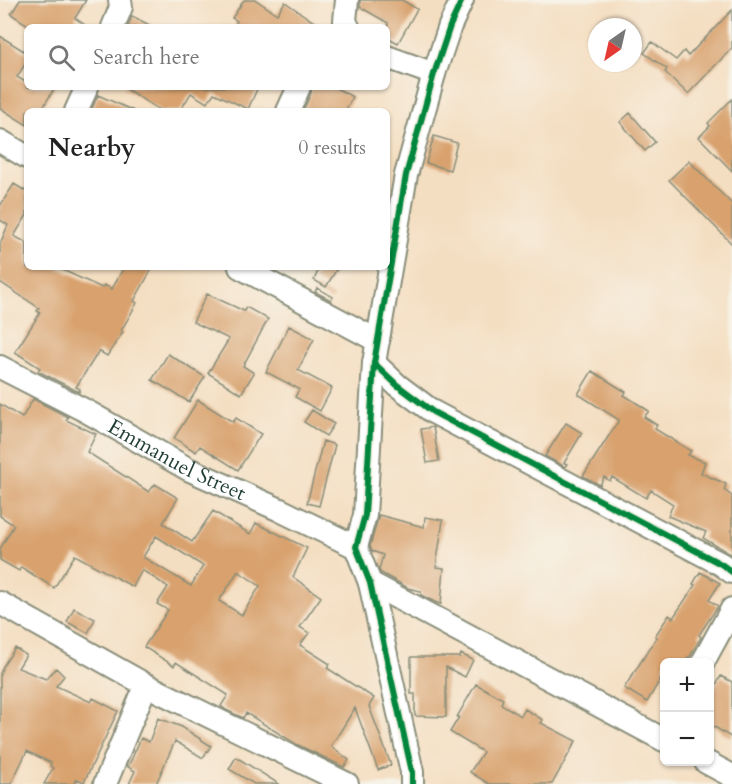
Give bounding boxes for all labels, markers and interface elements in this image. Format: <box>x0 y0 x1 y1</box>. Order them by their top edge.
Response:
north arrow <box>588 18 642 72</box>
search box <box>24 24 390 90</box>
icon: search <box>45 41 78 74</box>
text: Search here <box>93 42 200 72</box>
text: Nearby <box>48 130 136 165</box>
text: 0 results <box>298 134 366 161</box>
street label: Emmanuel Street <box>103 412 251 508</box>
map controls <box>660 658 714 766</box>
button: + <box>660 658 714 712</box>
button: − <box>660 712 714 766</box>

